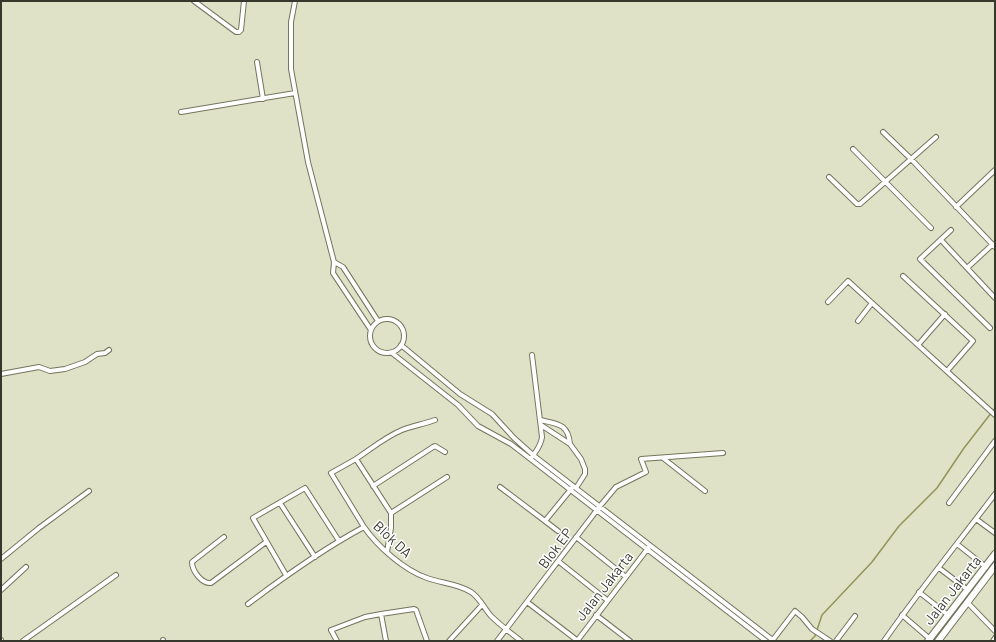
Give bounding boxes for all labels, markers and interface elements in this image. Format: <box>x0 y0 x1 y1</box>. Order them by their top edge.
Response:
street label: Blok DA <box>370 517 416 561</box>
street label: Blok EP <box>534 524 576 572</box>
street label: Jalan Jakarta <box>572 548 636 624</box>
street label: Jalan Jakarta <box>920 552 984 628</box>

